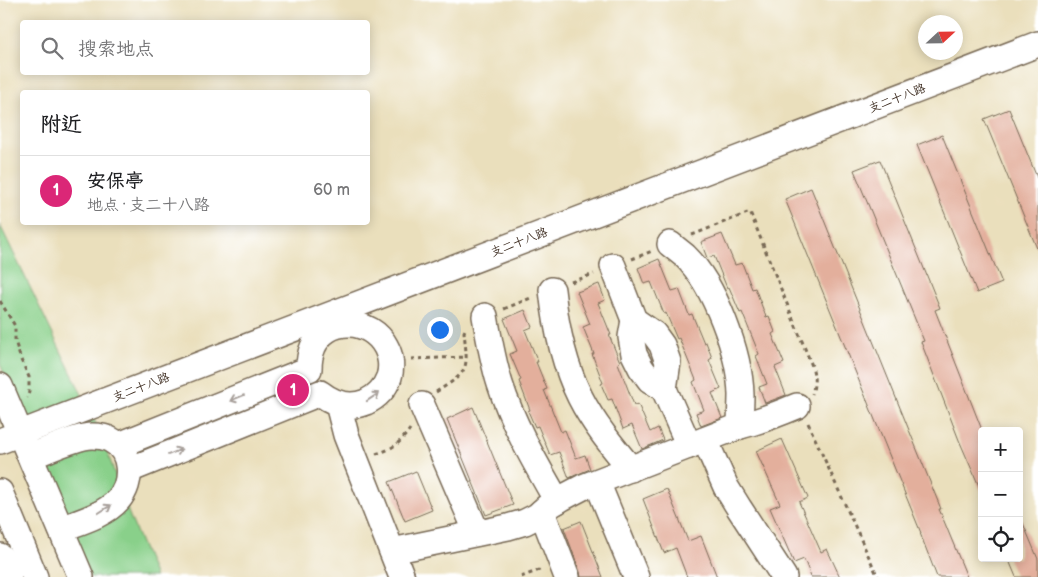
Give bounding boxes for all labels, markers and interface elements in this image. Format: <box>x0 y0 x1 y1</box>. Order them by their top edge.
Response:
north arrow <box>918 15 963 60</box>
search box <box>20 20 370 75</box>
icon: search <box>38 34 66 62</box>
text: 搜索地点 <box>78 38 154 61</box>
street label: 支二十八路 <box>866 81 928 116</box>
text: 附近 <box>40 112 82 137</box>
text: 安保亭 <box>87 170 144 193</box>
text: 1 <box>53 181 59 200</box>
text: 60 m <box>313 181 350 200</box>
text: 地点 · 支二十八路 <box>87 196 209 215</box>
street label: 支二十八路 <box>488 225 550 260</box>
your location <box>427 317 453 343</box>
street label: 支二十八路 <box>110 370 172 405</box>
pin: 1 <box>277 371 309 409</box>
one-way arrow <box>366 392 380 403</box>
one-way arrow <box>230 394 245 403</box>
map controls <box>978 427 1023 562</box>
button: + <box>978 427 1023 472</box>
one-way arrow <box>167 447 182 457</box>
button: − <box>978 472 1023 517</box>
one-way arrow <box>98 504 112 514</box>
button: locate <box>978 517 1023 562</box>

